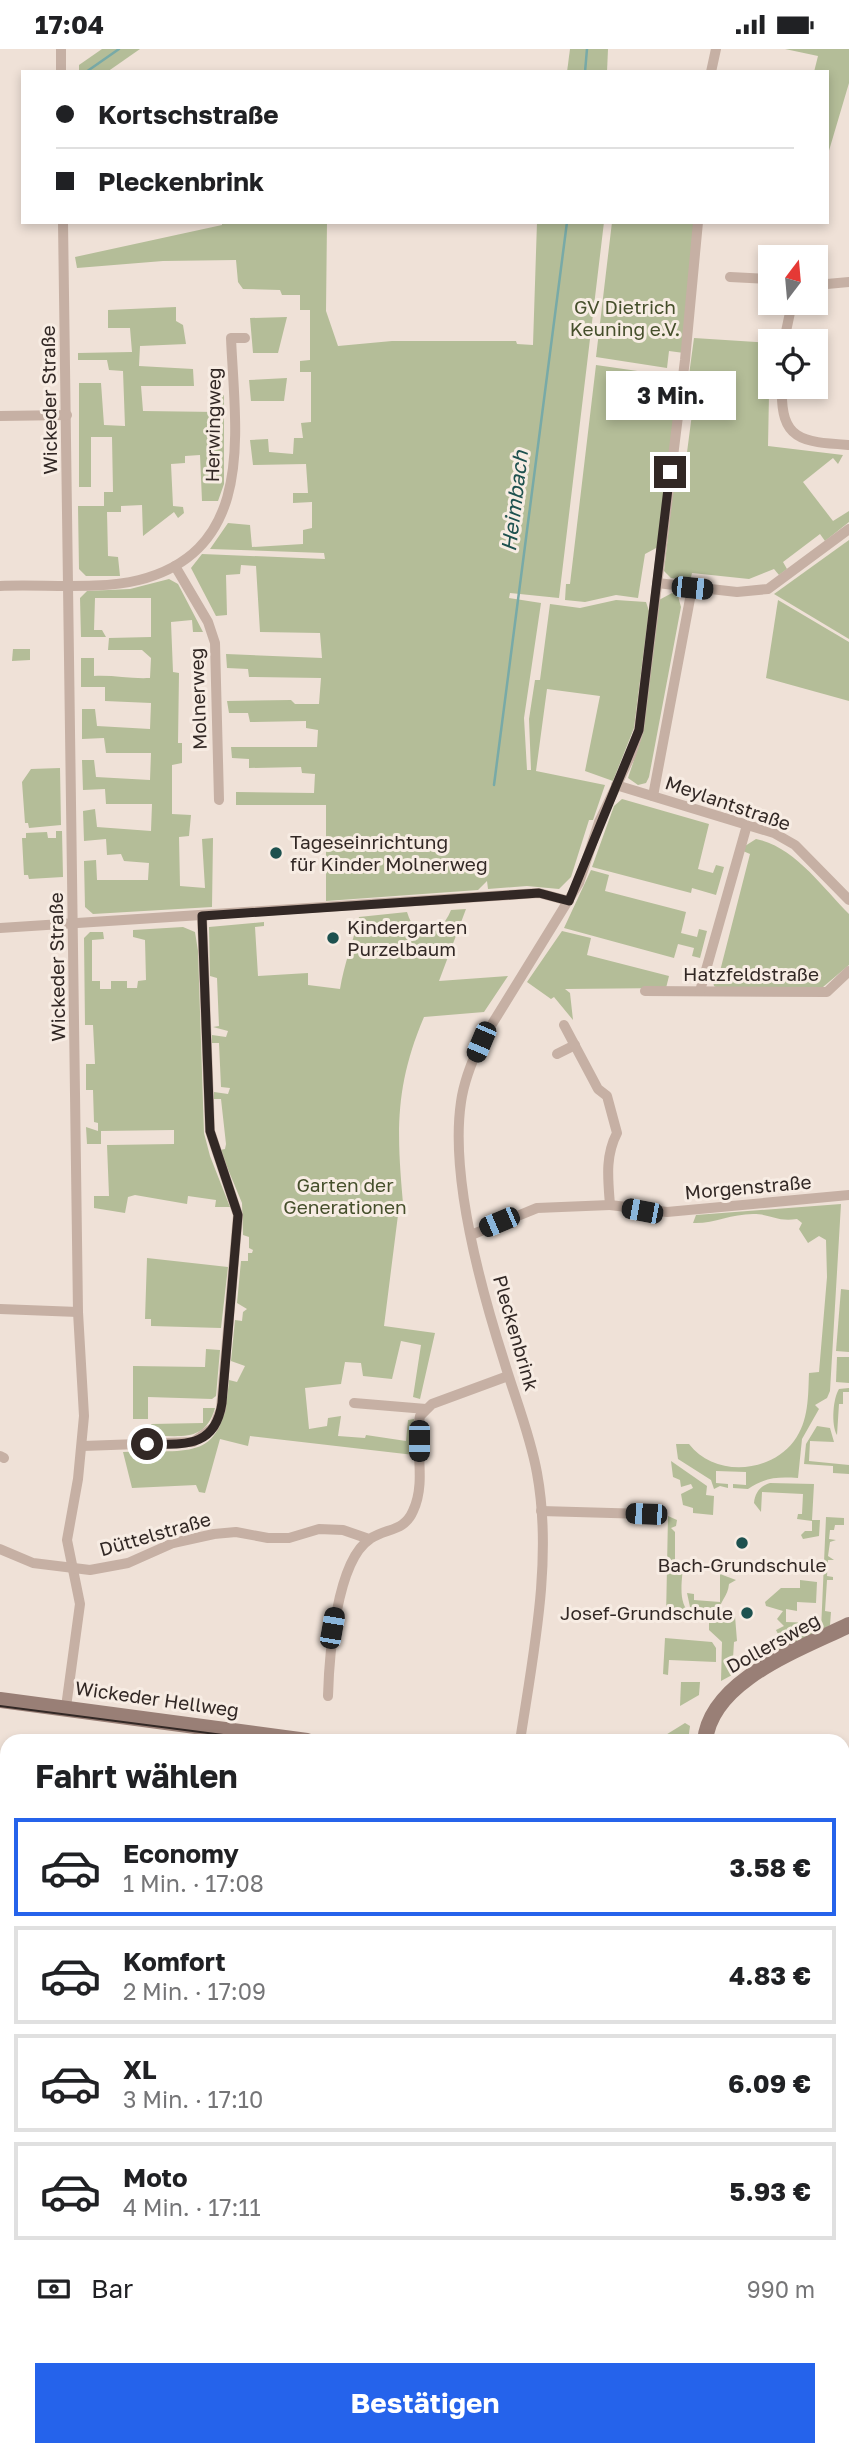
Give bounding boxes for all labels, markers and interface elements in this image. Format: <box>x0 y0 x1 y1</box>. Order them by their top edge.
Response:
text: 17:04 <box>35 9 104 40</box>
text: Kortschstraße <box>98 99 279 130</box>
text: Pleckenbrink <box>98 166 264 197</box>
north arrow <box>758 245 828 315</box>
map controls <box>758 245 828 399</box>
park label: GV Dietrich Keuning e.V. <box>570 295 680 340</box>
street label: Wickeder Straße <box>36 325 61 475</box>
button: locate <box>758 329 828 399</box>
street label: Herwingweg <box>200 367 225 483</box>
callout: 3 Min. <box>605 371 735 419</box>
text: 3 Min. <box>637 381 705 409</box>
water label: Heimbach <box>495 448 533 553</box>
route end <box>654 456 686 488</box>
car <box>671 575 714 601</box>
street label: Molnerweg <box>184 648 211 751</box>
street label: Meylantstraße <box>662 770 794 835</box>
place label: Tageseinrichtung für Kinder Molnerweg <box>290 830 488 875</box>
marker: Tageseinrichtung für Kinder Molnerweg <box>268 845 284 861</box>
street label: Wickeder Straße <box>44 892 69 1042</box>
place label: Kindergarten Purzelbaum <box>347 915 467 960</box>
marker: Kindergarten Purzelbaum <box>325 930 341 946</box>
street label: Hatzfeldstraße <box>683 962 819 985</box>
car <box>464 1019 499 1065</box>
street label: Morgenstraße <box>684 1170 812 1203</box>
park label: Garten der Generationen <box>283 1173 407 1218</box>
car <box>620 1197 665 1225</box>
car <box>476 1204 523 1240</box>
street label: Pleckenbrink <box>489 1272 544 1394</box>
car <box>409 1420 430 1462</box>
route start <box>131 1428 163 1460</box>
car <box>625 1503 668 1525</box>
street label: Düttelstraße <box>97 1507 213 1560</box>
marker: Bach-Grundschule <box>734 1535 750 1551</box>
place label: Bach-Grundschule <box>658 1553 826 1576</box>
place label: Josef-Grundschule <box>560 1601 733 1624</box>
car <box>319 1605 346 1651</box>
marker: Josef-Grundschule <box>739 1605 755 1621</box>
street label: Dollersweg <box>722 1608 823 1678</box>
street label: Wickeder Hellweg <box>74 1676 240 1721</box>
text: Fahrt wählen <box>35 1757 238 1795</box>
icon: car <box>39 1836 102 1899</box>
text: Economy <box>123 1838 239 1869</box>
text: 3.58 € <box>729 1852 811 1883</box>
text: 1 Min. · 17:08 <box>123 1869 264 1897</box>
icon: car <box>39 1944 102 2007</box>
text: Komfort <box>123 1946 226 1977</box>
text: 4.83 € <box>729 1960 811 1991</box>
text: 2 Min. · 17:09 <box>123 1977 266 2005</box>
icon: car <box>39 2052 102 2115</box>
text: XL <box>123 2054 157 2085</box>
text: 6.09 € <box>728 2068 811 2099</box>
text: 3 Min. · 17:10 <box>123 2085 263 2113</box>
icon: car <box>39 2160 102 2223</box>
text: Moto <box>123 2162 188 2193</box>
text: 5.93 € <box>730 2176 811 2207</box>
text: 4 Min. · 17:11 <box>123 2193 261 2221</box>
icon: cash <box>35 2270 73 2308</box>
text: Bar <box>91 2273 133 2304</box>
text: 990 m <box>747 2275 815 2303</box>
button: Bestätigen <box>35 2363 815 2443</box>

